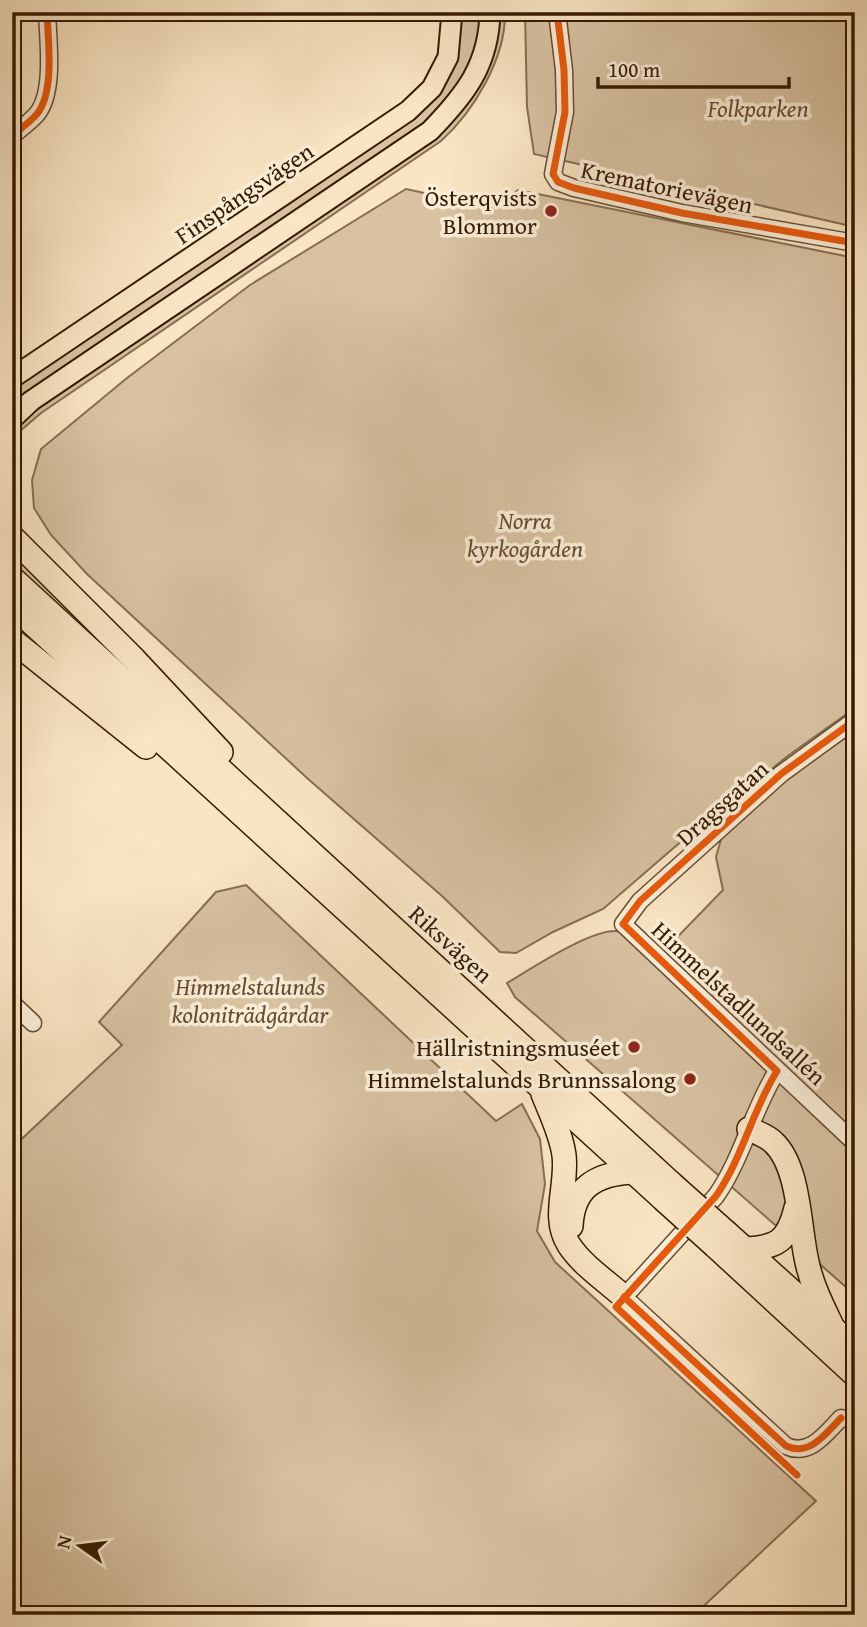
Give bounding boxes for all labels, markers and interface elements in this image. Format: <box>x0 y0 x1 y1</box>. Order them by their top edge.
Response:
scale bar <box>598 46 788 90</box>
text: 100 m <box>608 54 660 85</box>
park label: Folkparken <box>706 91 809 126</box>
street label: Finspångsvägen <box>168 133 321 252</box>
street label: Krematorievägen <box>578 152 757 222</box>
place label: Österqvists Blommor <box>425 180 537 243</box>
marker: Österqvists Blommor <box>543 203 559 219</box>
park label: Norra kyrkogården <box>467 503 583 566</box>
street label: Dragsgatan <box>668 752 776 854</box>
street label: Riksvägen <box>401 897 501 992</box>
street label: Himmelstadlundsallén <box>644 913 834 1094</box>
park label: Himmelstalunds koloniträdgårdar <box>172 969 330 1032</box>
place label: Hällristningsmuséet <box>416 1030 621 1065</box>
marker: Hällristningsmuséet <box>626 1039 642 1055</box>
place label: Himmelstalunds Brunnssalong <box>368 1062 676 1097</box>
marker: Himmelstalunds Brunnssalong <box>682 1071 698 1087</box>
north arrow <box>46 1512 116 1582</box>
text: N <box>48 1532 79 1551</box>

